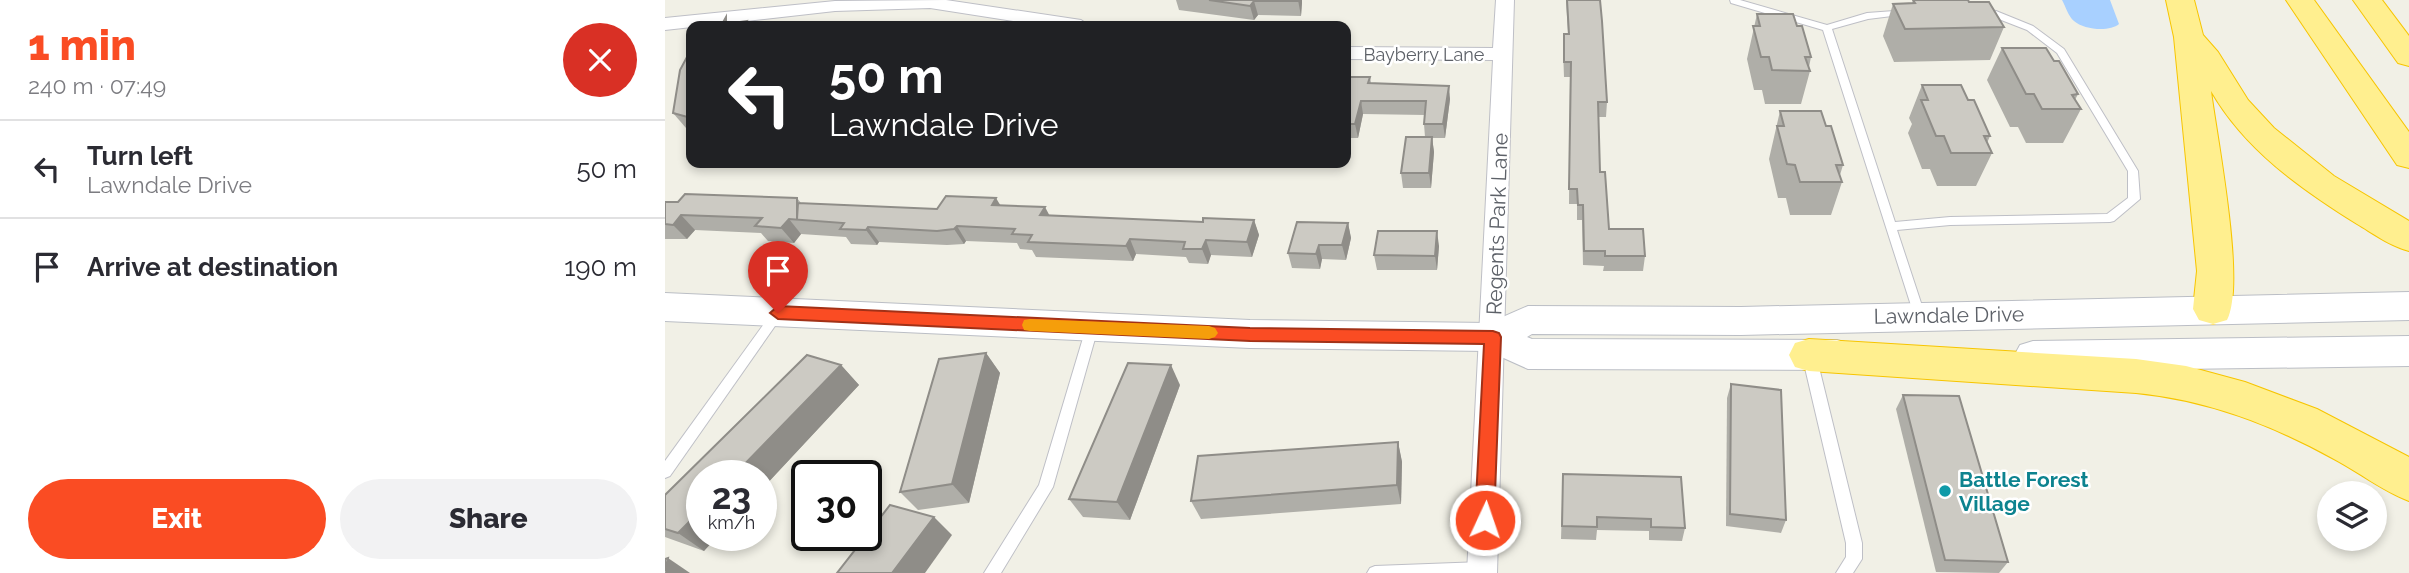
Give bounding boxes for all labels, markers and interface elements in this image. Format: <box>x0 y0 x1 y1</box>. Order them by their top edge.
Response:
text: 1 min <box>28 21 136 70</box>
button: close <box>563 23 637 97</box>
street label: Bayberry Lane <box>1364 44 1485 65</box>
text: 50 m <box>829 47 944 104</box>
icon: left <box>714 49 805 140</box>
text: 240 m · 07:49 <box>28 72 166 99</box>
text: Lawndale Drive <box>829 106 1059 143</box>
street label: Regents Park Lane <box>1481 133 1513 315</box>
text: Turn left <box>87 141 193 171</box>
icon: left <box>28 150 66 188</box>
text: 50 m <box>576 154 637 184</box>
text: Lawndale Drive <box>87 171 252 198</box>
pin <box>748 241 808 313</box>
icon: arrive <box>28 248 66 286</box>
text: Arrive at destination <box>87 252 338 282</box>
text: 190 m <box>564 252 637 282</box>
icon: arrive <box>759 252 797 290</box>
street label: Lawndale Drive <box>1873 301 2025 329</box>
speed limit sign: 30 <box>791 460 882 551</box>
place label: Battle Forest Village <box>1959 467 2089 516</box>
text: 23 <box>712 476 751 517</box>
button: Exit <box>28 479 326 559</box>
button: Share <box>340 479 637 559</box>
map controls <box>2317 481 2387 551</box>
button: layers <box>2317 481 2387 551</box>
position arrow <box>1448 483 1522 557</box>
marker: Battle Forest Village <box>1937 483 1953 499</box>
text: km/h <box>708 512 755 533</box>

